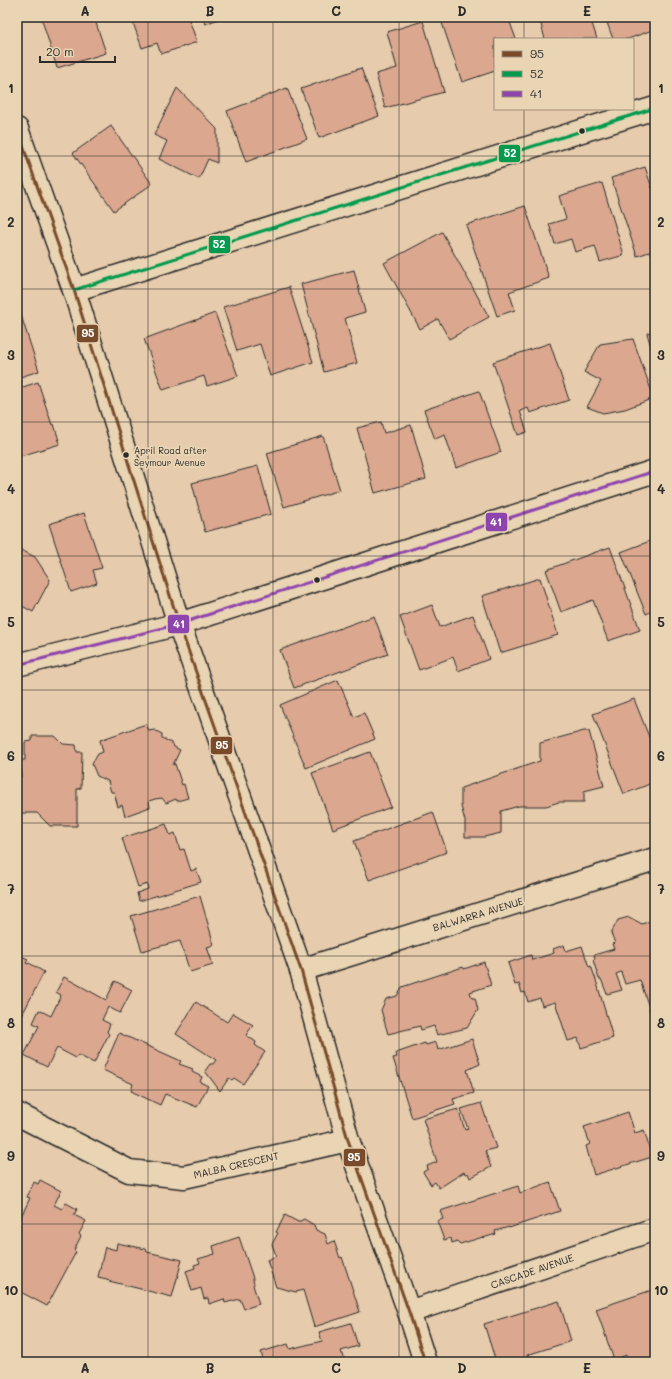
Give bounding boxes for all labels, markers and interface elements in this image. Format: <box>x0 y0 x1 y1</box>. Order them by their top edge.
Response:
text: A <box>80 2 90 19</box>
text: B <box>206 2 215 19</box>
text: C <box>331 2 341 19</box>
text: D <box>457 2 467 19</box>
text: E <box>583 2 591 19</box>
scale bar <box>40 38 115 64</box>
legend <box>494 38 634 110</box>
text: 20 m <box>46 43 74 59</box>
text: 95 <box>530 45 544 61</box>
text: 52 <box>530 65 544 81</box>
text: 1 <box>8 79 14 96</box>
text: 1 <box>658 79 664 96</box>
text: 41 <box>530 85 542 101</box>
unlabelled marker <box>577 126 587 136</box>
line badge: 52 <box>498 144 521 163</box>
text: 52 <box>504 145 516 160</box>
text: 2 <box>7 213 15 230</box>
text: 2 <box>657 213 665 230</box>
line badge: 52 <box>208 235 231 254</box>
text: 52 <box>213 236 225 251</box>
line badge: 95 <box>76 324 99 343</box>
text: 95 <box>81 325 95 340</box>
text: 3 <box>7 346 15 363</box>
text: 3 <box>657 346 665 363</box>
place label: April Road after Seymour Avenue <box>134 445 207 468</box>
marker: April Road after Seymour Avenue <box>121 450 131 460</box>
text: 4 <box>7 480 15 497</box>
text: 4 <box>657 480 665 497</box>
line badge: 41 <box>485 512 508 532</box>
text: 41 <box>490 514 502 529</box>
unlabelled marker <box>312 575 322 585</box>
text: 5 <box>7 613 15 630</box>
text: 5 <box>657 613 665 630</box>
line badge: 41 <box>167 614 190 634</box>
text: 41 <box>173 616 185 631</box>
line badge: 95 <box>210 736 233 755</box>
text: 95 <box>215 737 229 752</box>
text: 6 <box>7 747 15 764</box>
text: 6 <box>657 747 665 764</box>
text: 7 <box>7 880 15 897</box>
text: 7 <box>657 880 665 897</box>
street label: BALWARRA AVENUE <box>431 893 525 934</box>
text: 8 <box>7 1014 15 1031</box>
text: 8 <box>657 1014 665 1031</box>
text: 9 <box>7 1147 15 1164</box>
text: 9 <box>657 1147 665 1164</box>
street label: MALBA CRESCENT <box>192 1148 280 1182</box>
line badge: 95 <box>343 1148 366 1167</box>
text: 95 <box>347 1149 361 1164</box>
street label: CASCADE AVENUE <box>489 1250 576 1292</box>
text: 10 <box>4 1281 18 1298</box>
text: 10 <box>654 1281 668 1298</box>
text: A <box>80 1359 90 1376</box>
text: B <box>206 1359 215 1376</box>
text: C <box>331 1359 341 1376</box>
text: D <box>457 1359 467 1376</box>
text: E <box>583 1359 591 1376</box>

